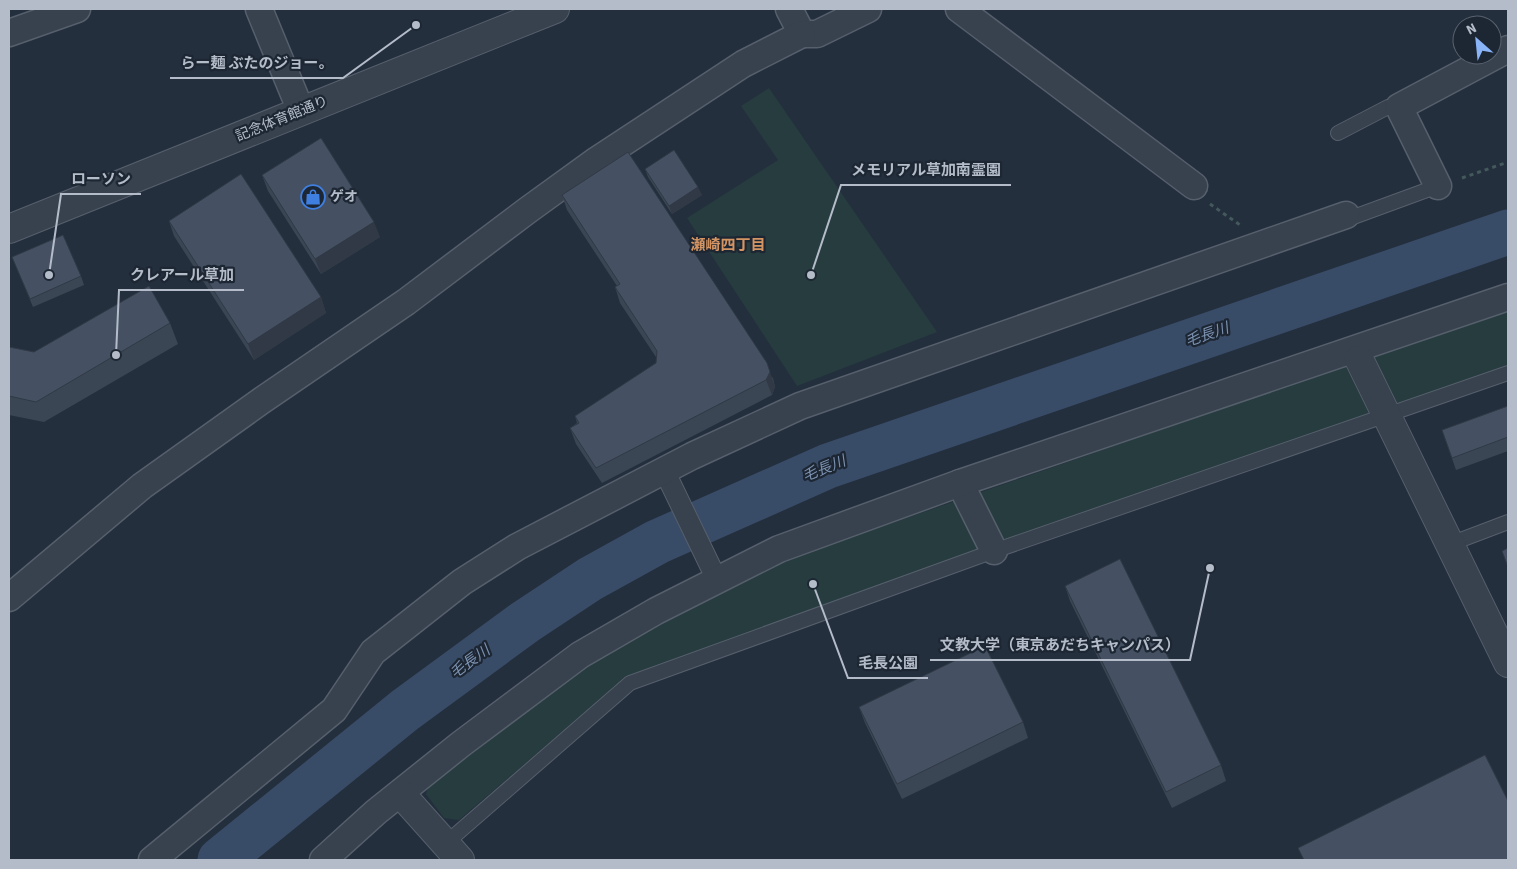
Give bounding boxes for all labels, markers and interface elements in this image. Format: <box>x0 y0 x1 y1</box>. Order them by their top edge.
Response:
north arrow <box>1452 15 1502 65</box>
text: N <box>1463 18 1480 40</box>
callout: らー麺 ぶたのジョー。 <box>170 48 343 78</box>
text: らー麺 ぶたのジョー。 <box>181 53 333 74</box>
street label: 記念体育館通り <box>233 91 331 147</box>
callout: メモリアル草加南霊園 <box>841 155 1011 185</box>
text: メモリアル草加南霊園 <box>851 160 1001 181</box>
callout: ローソン <box>61 164 141 194</box>
text: ローソン <box>71 169 131 190</box>
shop icon: ゲオ <box>300 184 326 210</box>
place label: ゲオ <box>330 187 358 207</box>
district label: 瀬崎四丁目 <box>690 235 766 256</box>
callout: クレアール草加 <box>119 260 244 290</box>
text: クレアール草加 <box>130 265 234 286</box>
water label: 毛長川 <box>1182 317 1234 352</box>
water label: 毛長川 <box>799 450 851 487</box>
callout: 文教大学（東京あだちキャンパス） <box>930 630 1190 660</box>
text: 文教大学（東京あだちキャンパス） <box>940 635 1180 656</box>
water label: 毛長川 <box>446 639 496 684</box>
callout: 毛長公園 <box>848 648 928 678</box>
text: 毛長公園 <box>858 653 918 674</box>

